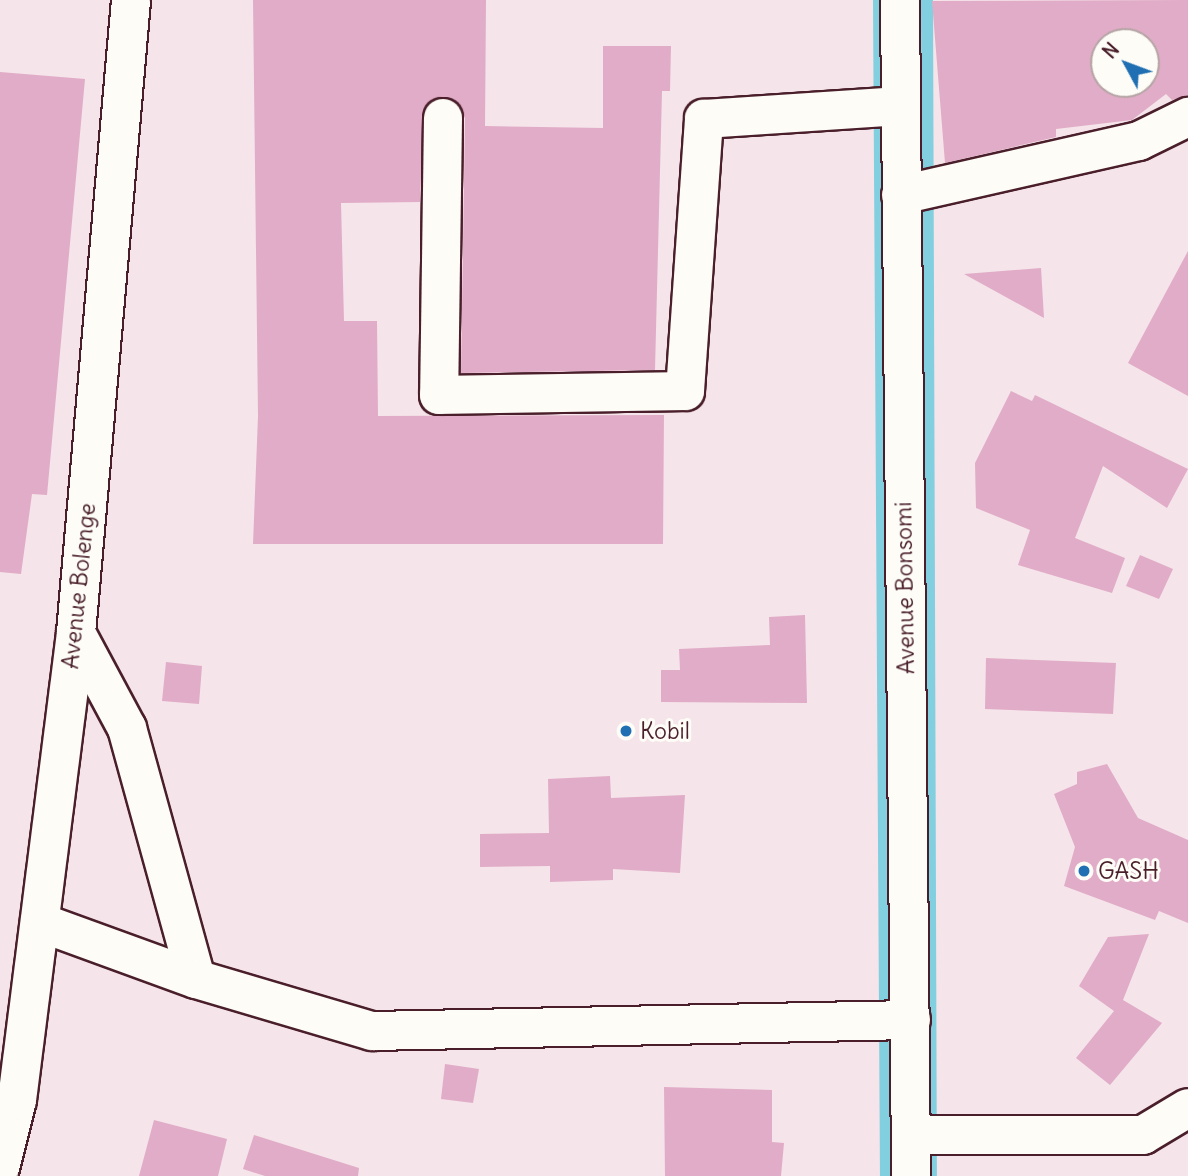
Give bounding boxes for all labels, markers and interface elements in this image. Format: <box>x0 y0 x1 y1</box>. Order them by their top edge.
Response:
north arrow <box>1090 28 1160 98</box>
text: N <box>1097 38 1124 63</box>
street label: Avenue Bonsomi <box>890 501 920 675</box>
street label: Avenue Bolenge <box>57 502 101 670</box>
place label: Kobil <box>640 717 690 745</box>
marker: Kobil <box>618 723 634 739</box>
place label: GASH <box>1098 857 1159 885</box>
marker: GASH <box>1076 863 1092 879</box>

